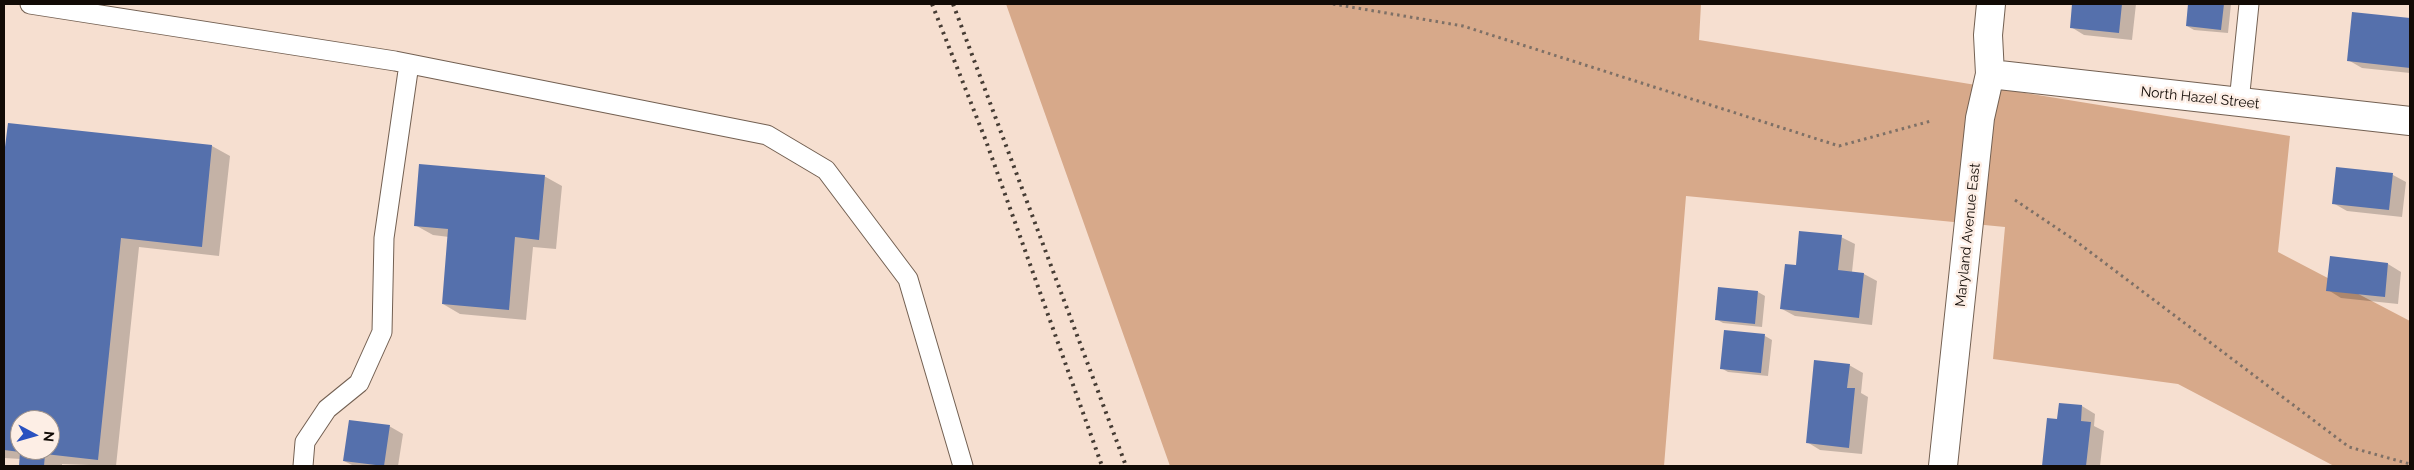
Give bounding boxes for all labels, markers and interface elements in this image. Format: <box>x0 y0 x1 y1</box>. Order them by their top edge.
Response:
street label: North Hazel Street <box>2140 83 2260 113</box>
street label: Maryland Avenue East <box>1952 162 1984 308</box>
north arrow <box>10 410 60 460</box>
text: N <box>40 430 57 443</box>

